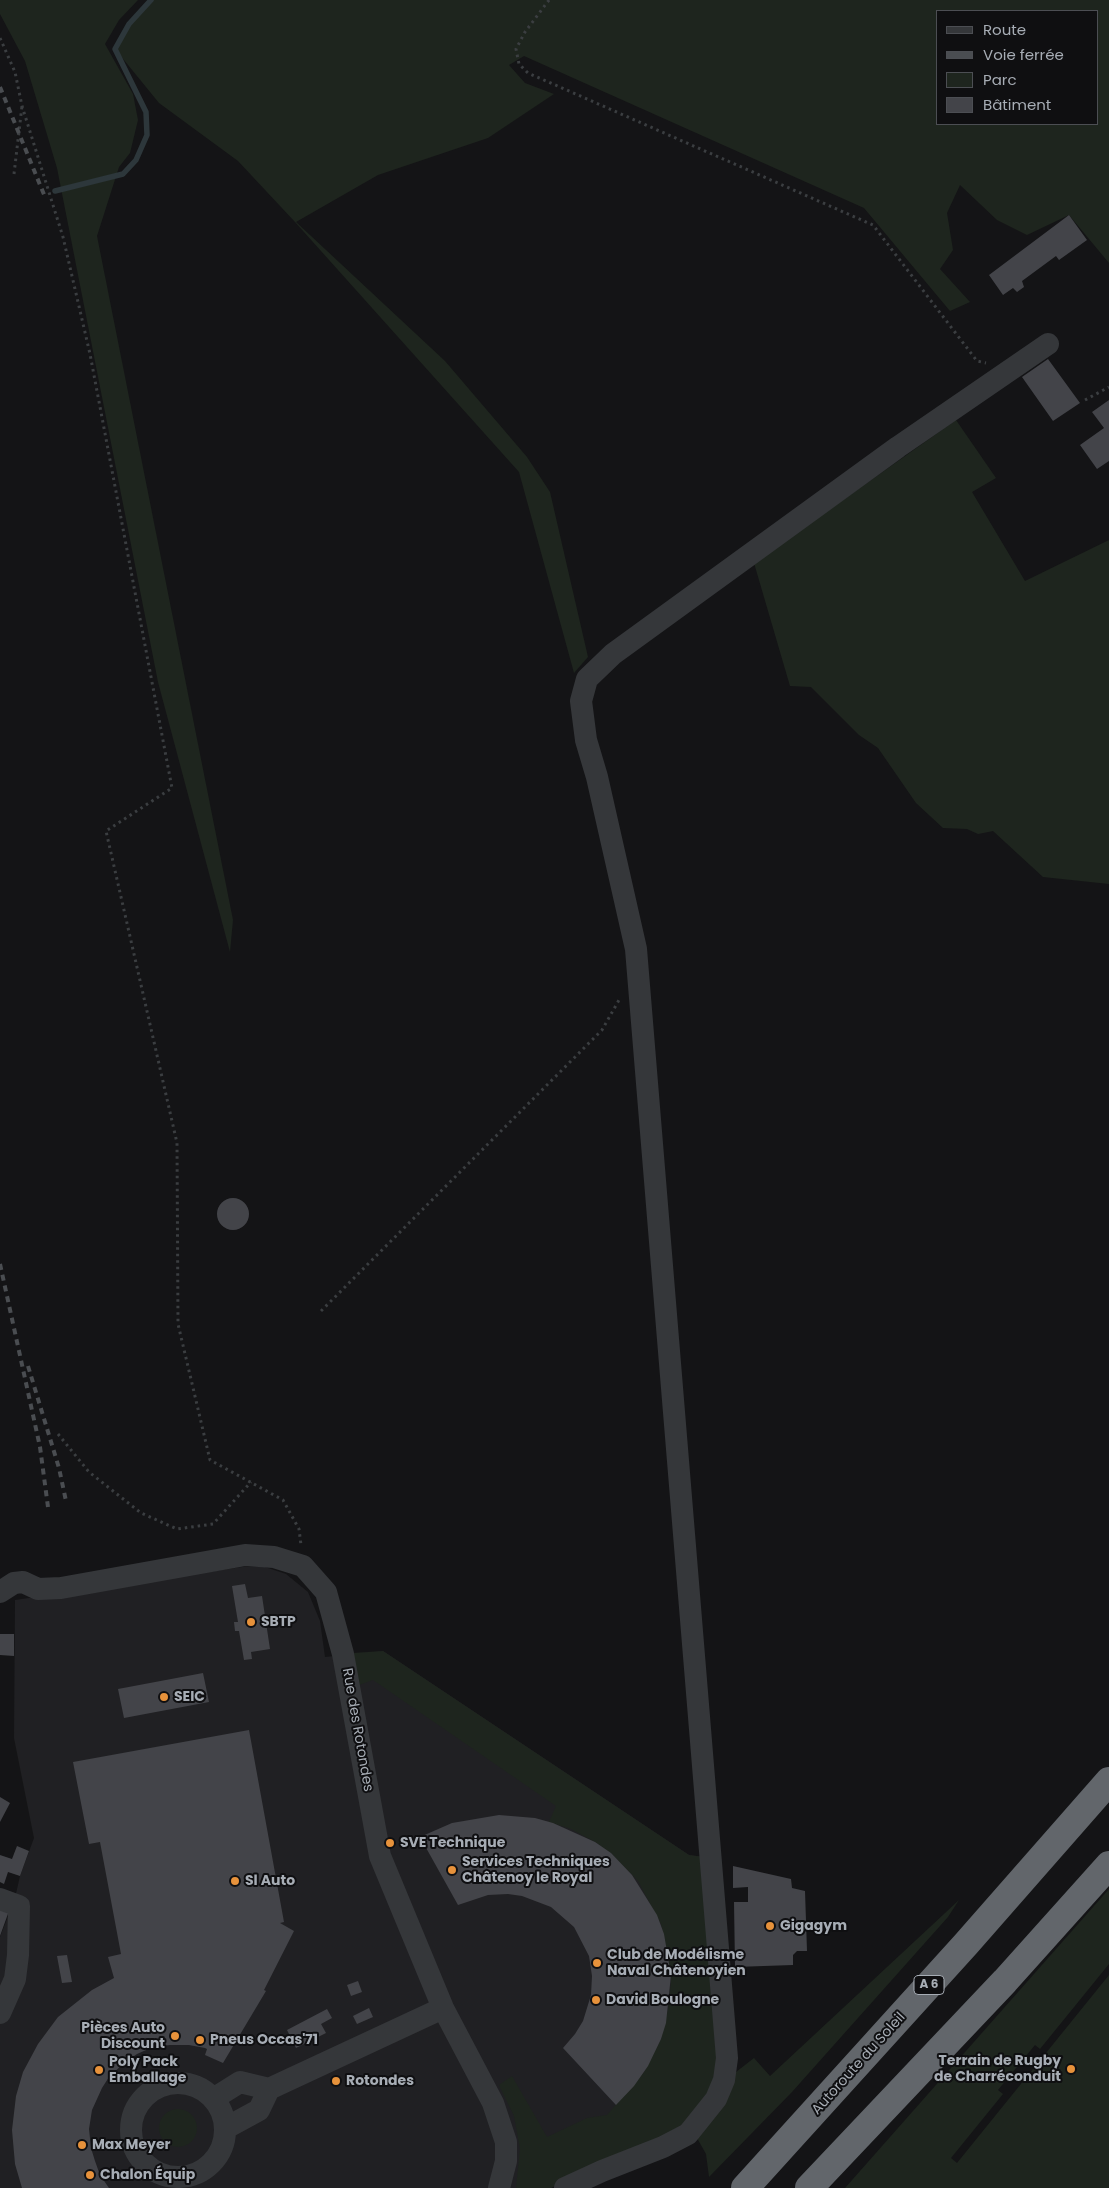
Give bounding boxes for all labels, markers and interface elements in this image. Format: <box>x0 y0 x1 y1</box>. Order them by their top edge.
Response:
legend <box>936 10 1099 125</box>
text: Route <box>983 19 1026 40</box>
text: Voie ferrée <box>983 44 1064 65</box>
text: Parc <box>983 69 1017 90</box>
text: Bâtiment <box>983 94 1051 115</box>
place label: SBTP <box>261 1614 296 1630</box>
marker: SBTP <box>245 1616 257 1628</box>
street label: Rue des Rotondes <box>338 1667 376 1793</box>
place label: SEIC <box>174 1689 205 1705</box>
marker: SEIC <box>158 1691 170 1703</box>
place label: SVE Technique <box>400 1835 505 1851</box>
marker: SVE Technique <box>384 1837 396 1849</box>
place label: Services Techniques Châtenoy le Royal <box>462 1854 610 1886</box>
marker: Services Techniques Châtenoy le Royal <box>446 1864 458 1876</box>
place label: Sl Auto <box>245 1873 295 1889</box>
marker: Sl Auto <box>229 1875 241 1887</box>
place label: Gigagym <box>780 1918 847 1934</box>
marker: Gigagym <box>764 1920 776 1932</box>
place label: Club de Modélisme Naval Châtenoyien <box>607 1947 746 1980</box>
marker: Club de Modélisme Naval Châtenoyien <box>591 1957 603 1969</box>
road number: A 6 <box>914 1976 944 1994</box>
place label: David Boulogne <box>606 1992 719 2008</box>
marker: David Boulogne <box>590 1994 602 2006</box>
street label: Autoroute du Soleil <box>809 2010 909 2118</box>
place label: Pièces Auto Discount <box>81 2020 165 2052</box>
marker: Pièces Auto Discount <box>169 2030 181 2042</box>
place label: Pneus Occas'71 <box>210 2032 318 2048</box>
marker: Pneus Occas'71 <box>194 2034 206 2046</box>
place label: Terrain de Rugby de Charréconduit <box>934 2053 1061 2086</box>
place label: Poly Pack Emballage <box>109 2054 186 2086</box>
marker: Terrain de Rugby de Charréconduit <box>1065 2063 1077 2075</box>
marker: Poly Pack Emballage <box>93 2064 105 2076</box>
place label: Rotondes <box>346 2073 414 2089</box>
marker: Rotondes <box>330 2075 342 2087</box>
place label: Max Meyer <box>92 2137 170 2153</box>
marker: Max Meyer <box>76 2139 88 2151</box>
place label: Chalon Équip <box>100 2167 195 2183</box>
marker: Chalon Équip <box>84 2169 96 2181</box>

